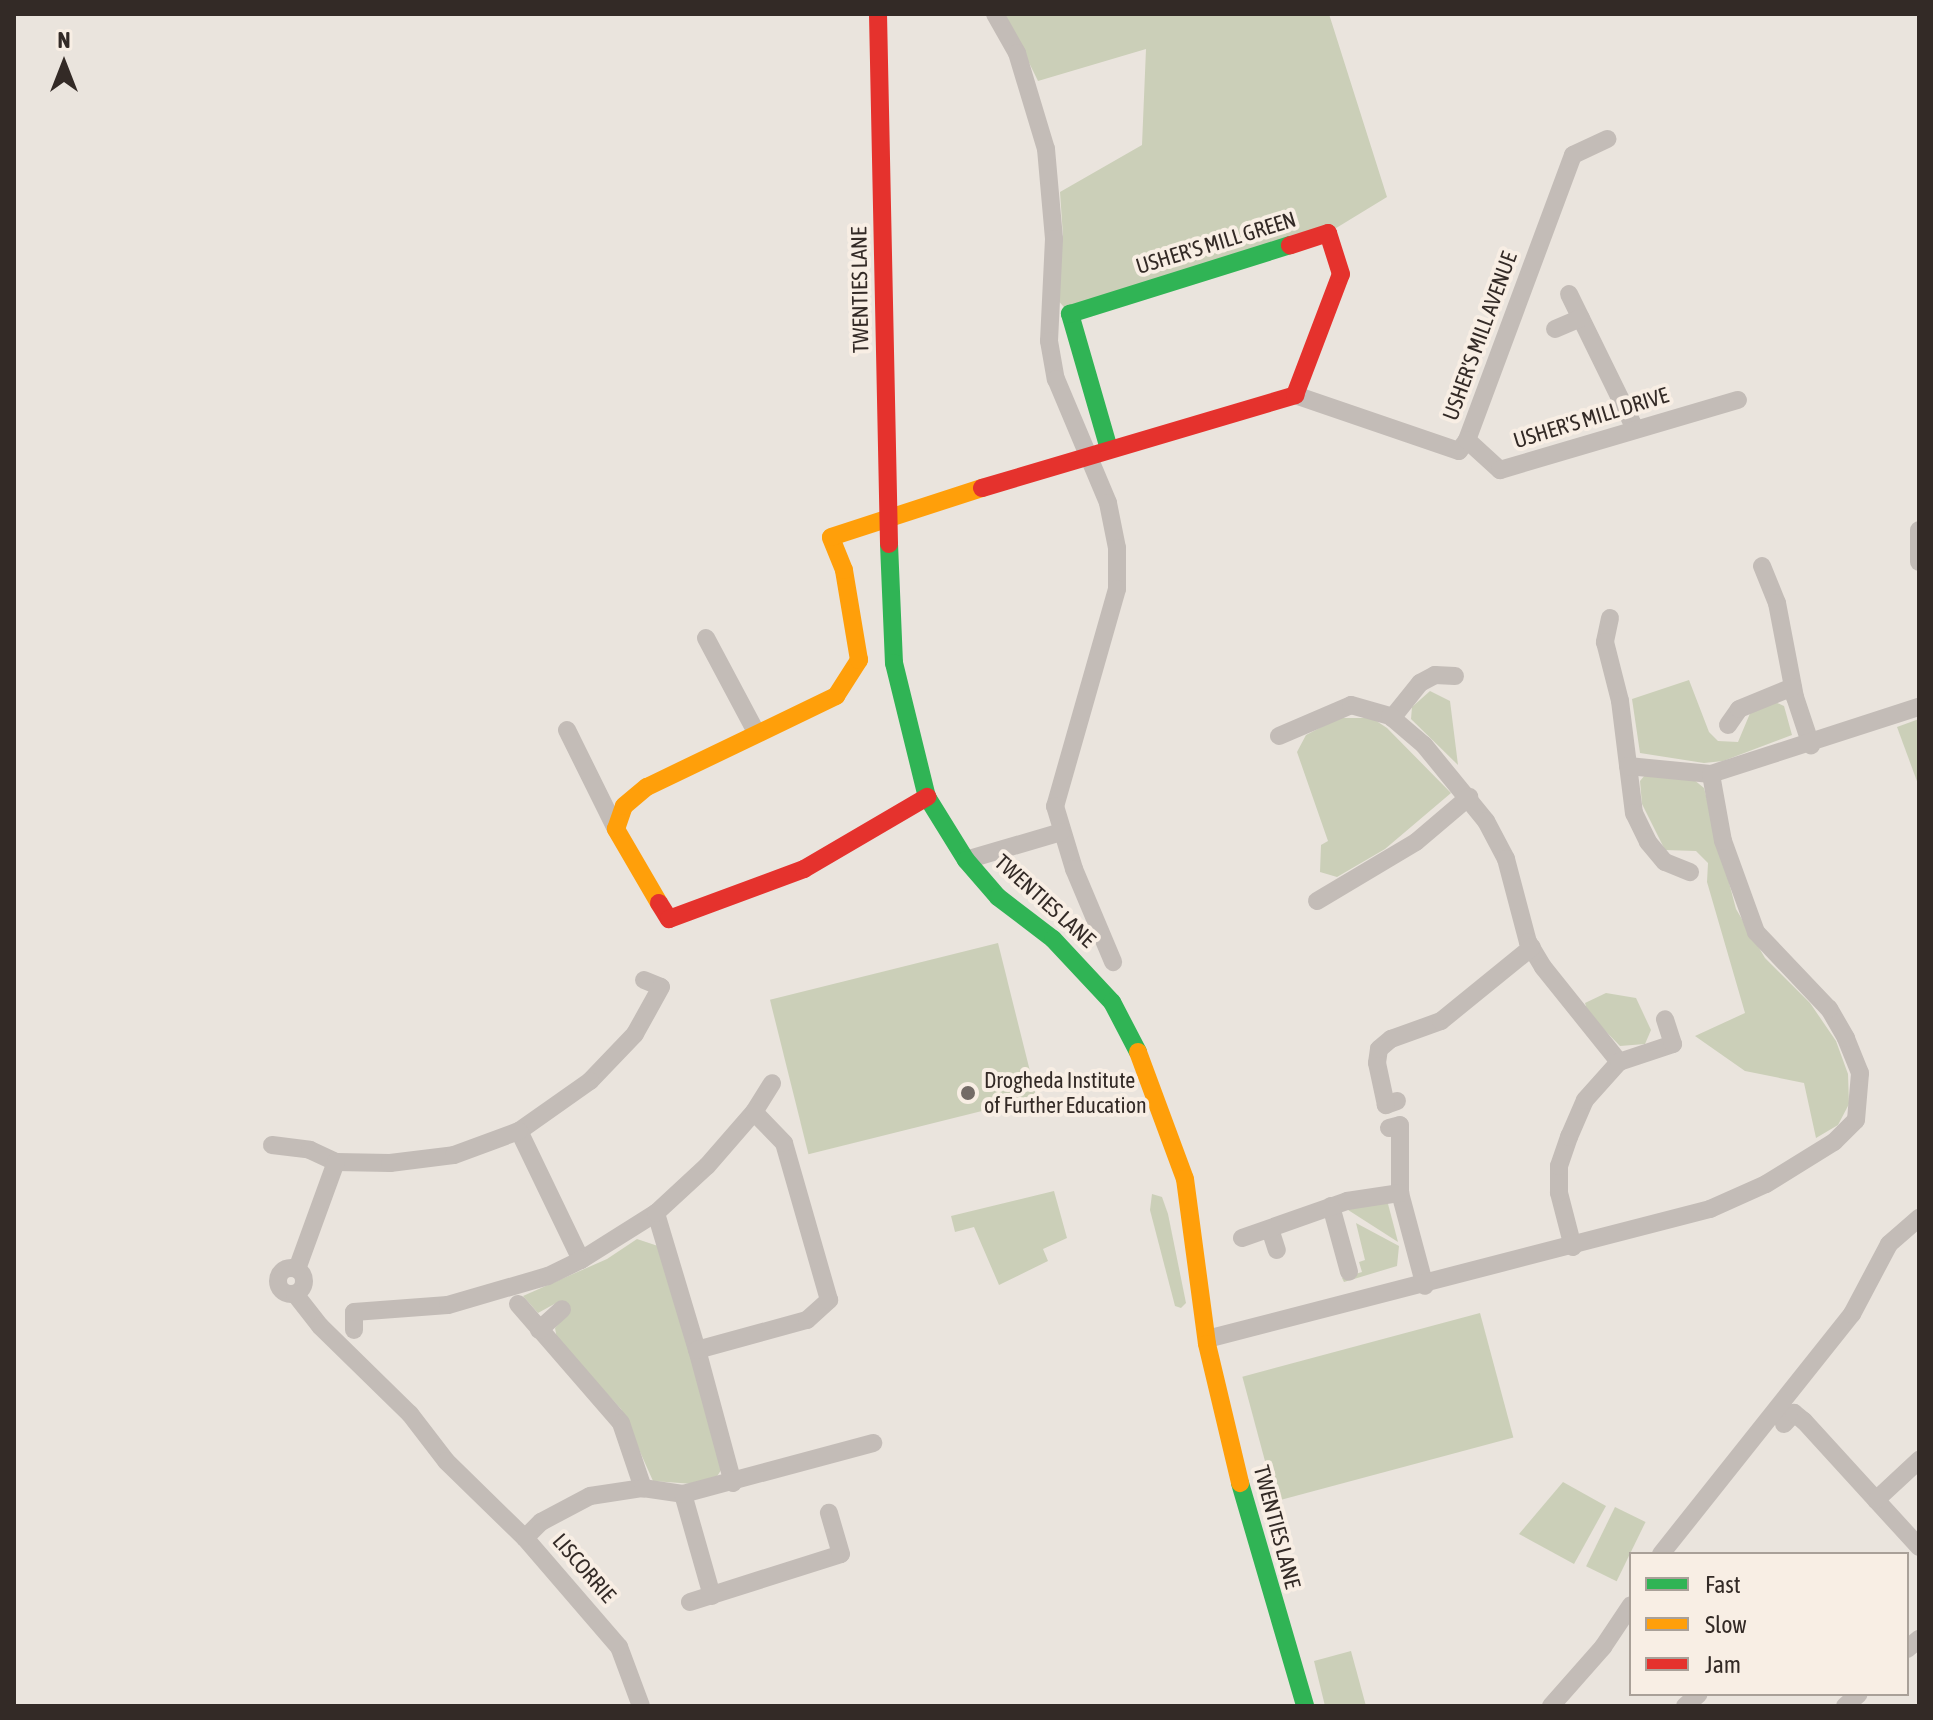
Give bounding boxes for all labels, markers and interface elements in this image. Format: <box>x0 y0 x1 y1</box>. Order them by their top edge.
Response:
north arrow <box>24 24 104 104</box>
text: N <box>58 27 70 53</box>
street label: USHER'S MILL GREEN <box>1133 206 1299 280</box>
street label: TWENTIES LANE <box>846 227 874 353</box>
street label: USHER'S MILL AVENUE <box>1437 248 1523 424</box>
street label: USHER'S MILL DRIVE <box>1510 382 1672 454</box>
street label: TWENTIES LANE <box>989 849 1101 953</box>
place label: Drogheda Institute of Further Education <box>984 1067 1147 1118</box>
marker: Drogheda Institute of Further Education <box>959 1084 977 1102</box>
street label: TWENTIES LANE <box>1248 1462 1306 1592</box>
street label: LISCORRIE <box>547 1528 621 1608</box>
legend <box>1629 1552 1909 1696</box>
text: Fast <box>1705 1571 1741 1598</box>
text: Slow <box>1705 1611 1747 1638</box>
text: Jam <box>1705 1651 1741 1678</box>

